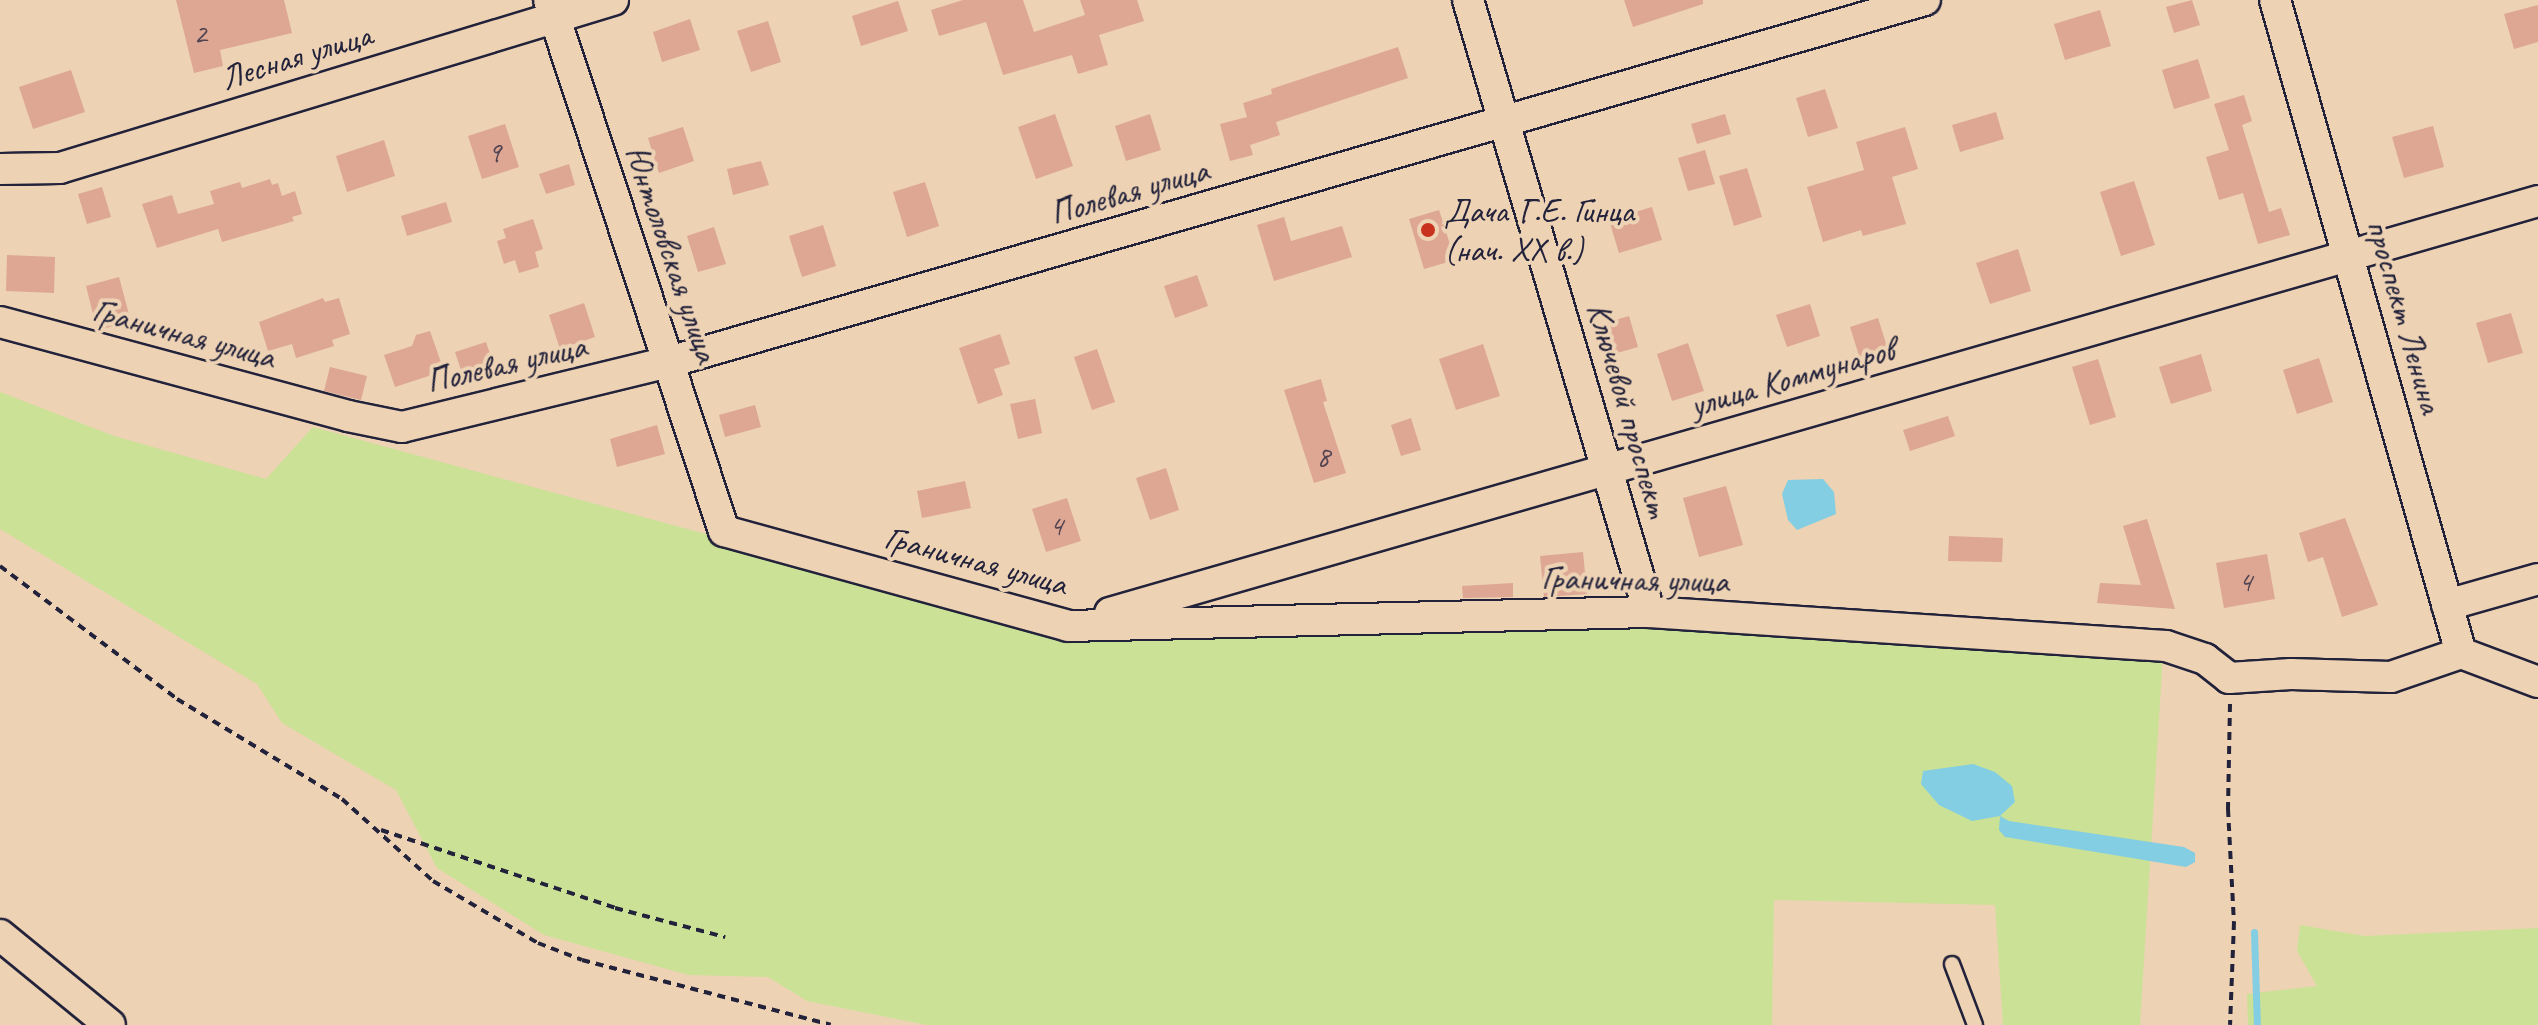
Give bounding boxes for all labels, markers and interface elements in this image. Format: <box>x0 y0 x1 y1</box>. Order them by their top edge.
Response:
street label: Лесная улица <box>216 14 376 98</box>
house number: 2 <box>193 15 207 51</box>
house number: 9 <box>487 134 501 170</box>
street label: Юнтоловская улица <box>616 140 728 368</box>
street label: Полевая улица <box>1044 149 1214 233</box>
place label: Дача Г.Е. Гинца (нач. XX в.) <box>1444 190 1632 270</box>
street label: проспект Ленина <box>2357 213 2453 419</box>
marker: Дача Г.Е. Гинца (нач. XX в.) <box>1419 221 1437 239</box>
street label: Граничная улица <box>87 289 281 377</box>
street label: Ключевой проспект <box>1579 298 1679 522</box>
street label: Полевая улица <box>421 325 591 401</box>
street label: улица Коммунаров <box>1684 328 1900 426</box>
house number: 8 <box>1316 438 1330 474</box>
house number: 4 <box>1049 507 1063 543</box>
street label: Граничная улица <box>879 516 1073 604</box>
street label: Граничная улица <box>1540 557 1730 601</box>
house number: 4 <box>2238 563 2252 599</box>

